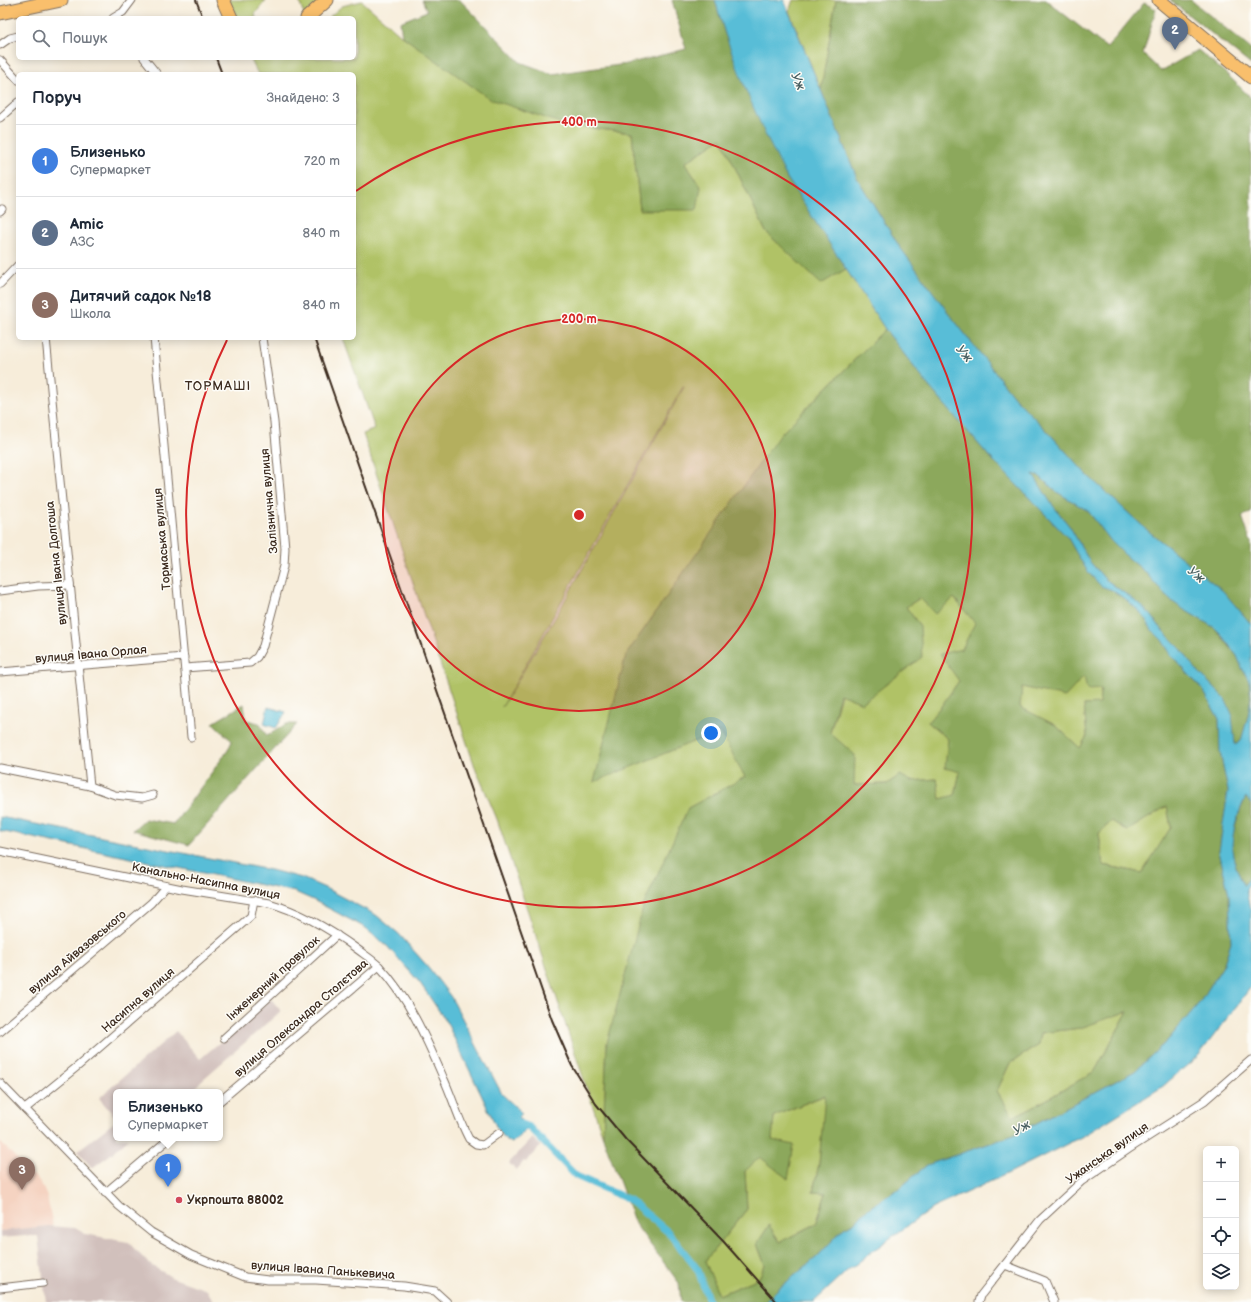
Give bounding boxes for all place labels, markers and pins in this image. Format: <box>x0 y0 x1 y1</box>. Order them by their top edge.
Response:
pin: 2 <box>1162 17 1188 50</box>
centre of rings <box>572 508 586 522</box>
pin: 1 <box>155 1154 181 1187</box>
pin: 3 <box>9 1157 35 1190</box>
place label: Укрпошта 88002 <box>187 1193 284 1208</box>
marker: Укрпошта 88002 <box>174 1195 184 1205</box>

